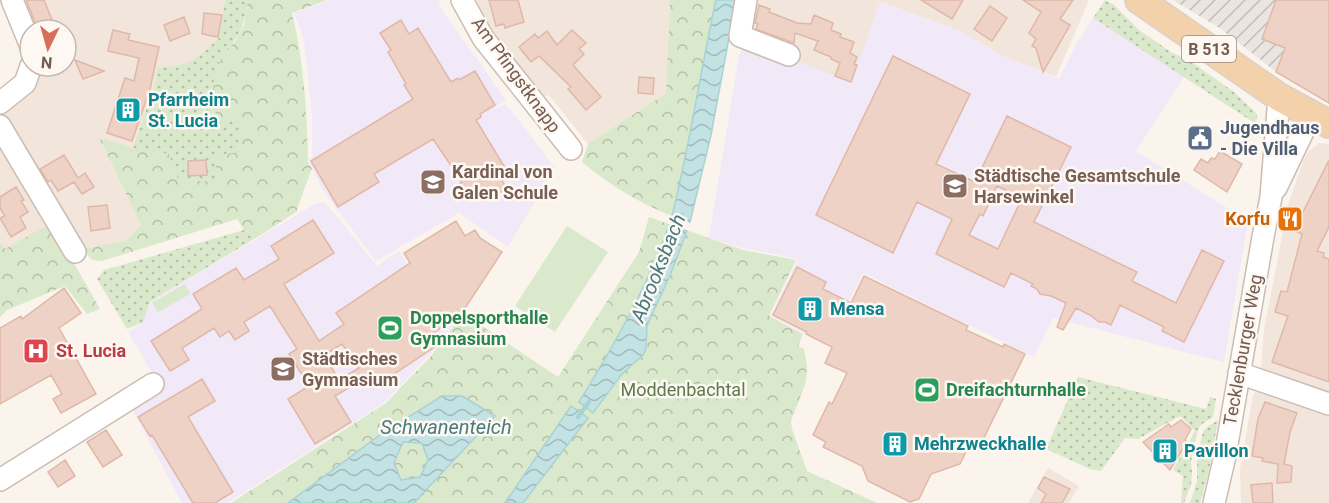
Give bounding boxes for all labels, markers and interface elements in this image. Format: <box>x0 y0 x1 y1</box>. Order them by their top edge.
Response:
street label: Am Pfingstknapp <box>467 13 565 137</box>
north arrow <box>18 18 78 78</box>
road number: B 513 <box>1182 36 1236 62</box>
text: N <box>40 52 53 72</box>
place label: Pfarrheim St. Lucia <box>148 89 229 131</box>
building icon: Pfarrheim St. Lucia <box>113 95 143 125</box>
place label: Jugendhaus - Die Villa <box>1220 117 1319 159</box>
public building icon: Jugendhaus - Die Villa <box>1185 123 1215 153</box>
place label: Kardinal von Galen Schule <box>452 161 558 203</box>
place label: Städtische Gesamtschule Harsewinkel <box>974 165 1181 207</box>
school or university icon: Kardinal von Galen Schule <box>418 167 448 197</box>
school or university icon: Städtische Gesamtschule Harsewinkel <box>940 171 970 201</box>
restaurant icon: Korfu <box>1275 204 1305 234</box>
place label: Korfu <box>1225 208 1270 229</box>
water label: Abrooksbach <box>625 211 691 326</box>
street label: Tecklenburger Weg <box>1219 273 1266 427</box>
building icon: Mensa <box>795 294 825 324</box>
place label: Mensa <box>830 298 885 319</box>
place label: Doppelsporthalle Gymnasium <box>410 307 548 349</box>
sports icon: Doppelsporthalle Gymnasium <box>375 313 405 343</box>
hospital icon: St. Lucia <box>21 336 51 366</box>
place label: St. Lucia <box>56 340 127 361</box>
place label: Städtisches Gymnasium <box>302 348 398 390</box>
school or university icon: Städtisches Gymnasium <box>268 354 298 384</box>
sports icon: Dreifachturnhalle <box>912 375 942 405</box>
park label: Moddenbachtal <box>620 379 746 400</box>
place label: Dreifachturnhalle <box>946 379 1086 400</box>
water label: Schwanenteich <box>380 415 512 439</box>
building icon: Mehrzweckhalle <box>880 429 910 459</box>
place label: Mehrzweckhalle <box>914 433 1046 454</box>
building icon: Pavillon <box>1150 436 1180 466</box>
place label: Pavillon <box>1184 440 1249 461</box>

